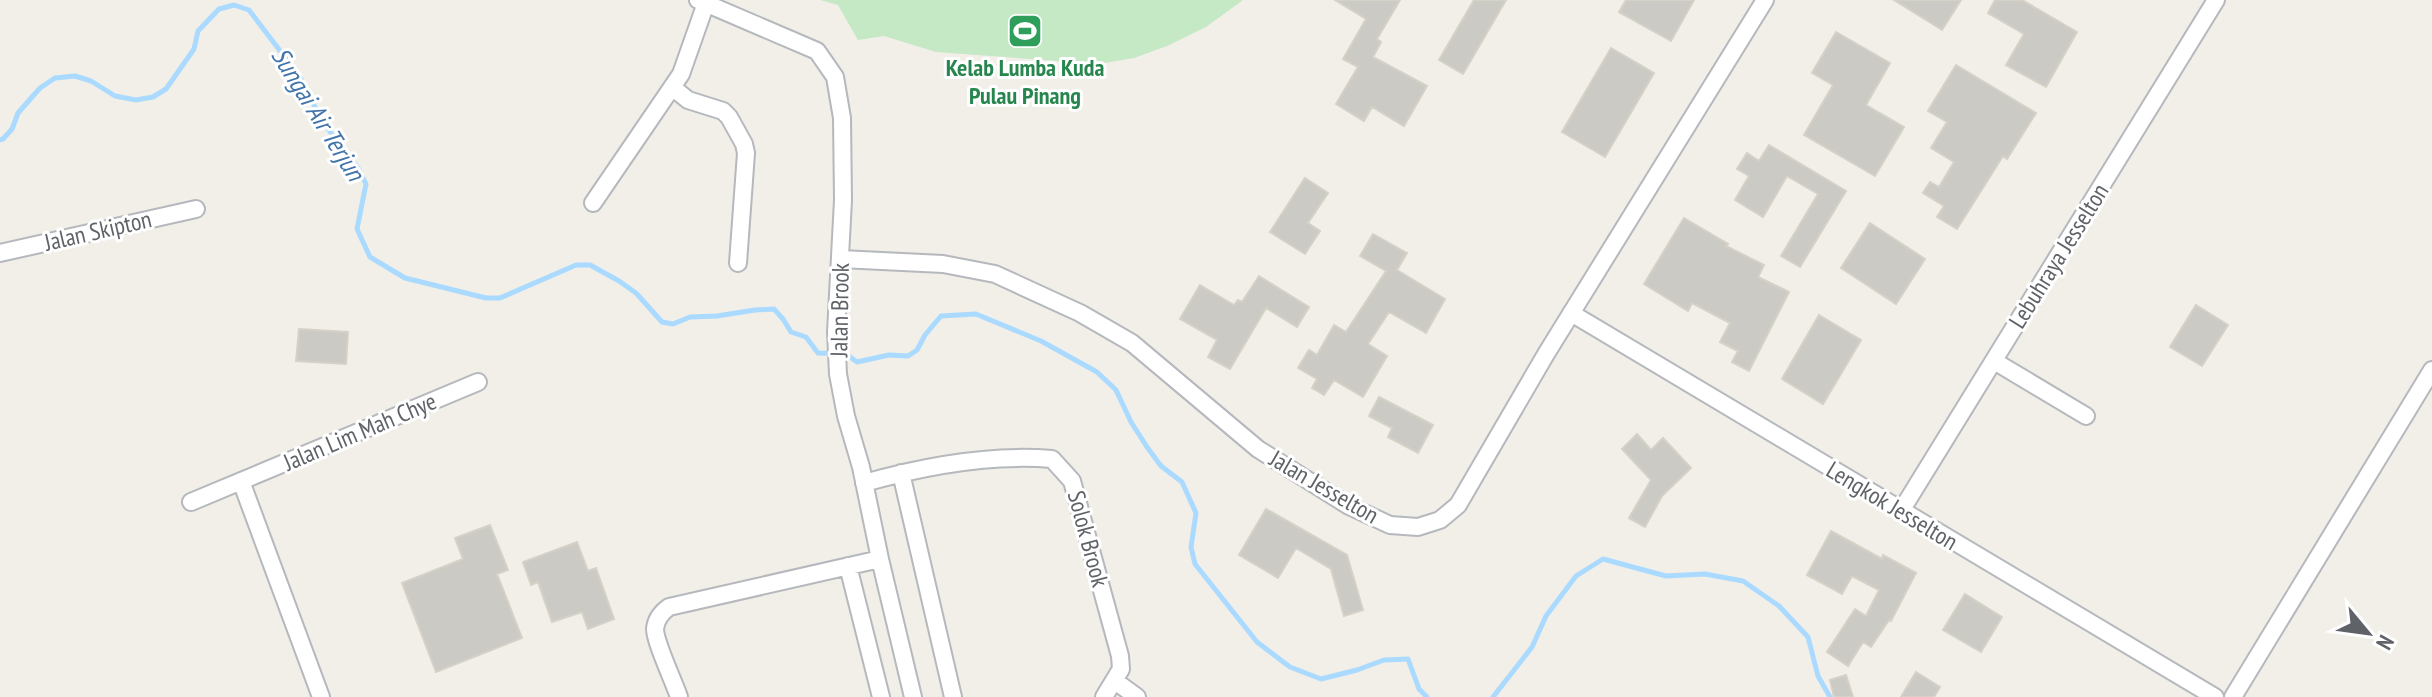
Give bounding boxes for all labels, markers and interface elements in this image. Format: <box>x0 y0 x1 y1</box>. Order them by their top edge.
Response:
sports icon: Kelab Lumba Kuda Pulau Pinang <box>1006 12 1044 50</box>
water label: Sungai Air Terjun <box>264 41 373 188</box>
place label: Kelab Lumba Kuda Pulau Pinang <box>946 52 1104 111</box>
street label: Lebuhraya Jesselton <box>2002 178 2115 334</box>
street label: Jalan Skipton <box>40 203 154 258</box>
street label: Jalan Brook <box>823 262 856 358</box>
street label: Jalan Lim Mah Chye <box>278 385 441 478</box>
street label: Jalan Jesselton <box>1263 442 1384 530</box>
street label: Lengkok Jesselton <box>1821 454 1964 557</box>
street label: Solok Brook <box>1061 487 1116 591</box>
north arrow <box>2328 593 2408 673</box>
text: N <box>2370 631 2401 655</box>

